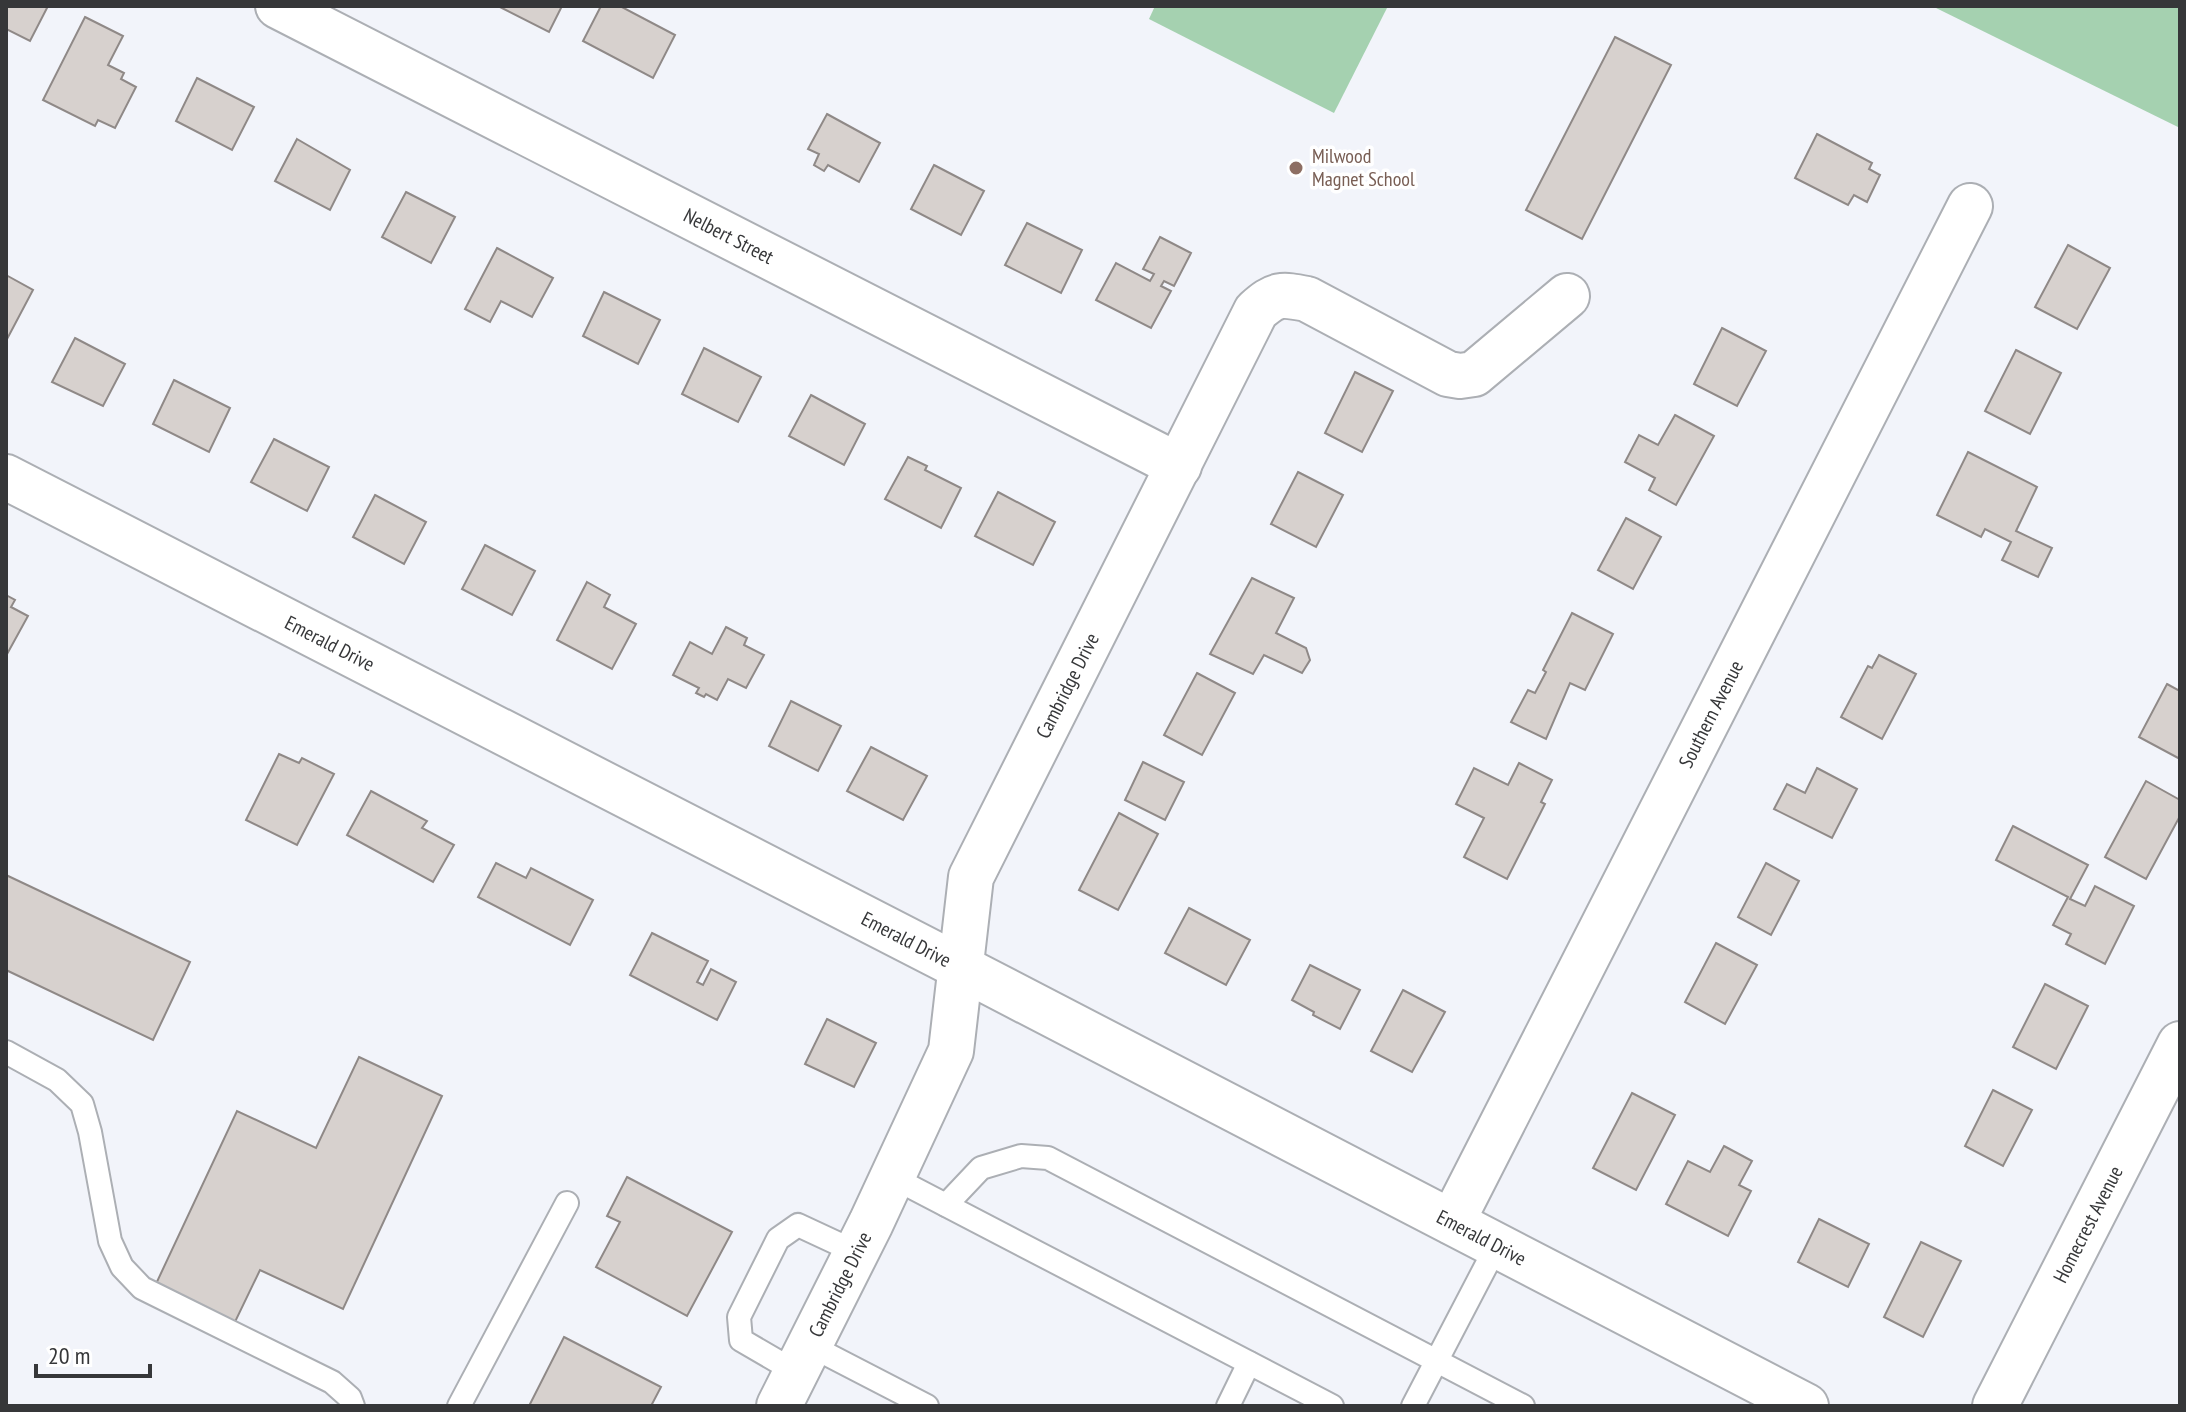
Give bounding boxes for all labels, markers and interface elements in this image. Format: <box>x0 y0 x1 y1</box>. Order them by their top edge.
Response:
place label: Milwood Magnet School <box>1312 143 1415 192</box>
marker: Milwood Magnet School <box>1287 159 1305 177</box>
street label: Nelbert Street <box>679 202 779 270</box>
street label: Emerald Drive <box>281 610 379 677</box>
street label: Cambridge Drive <box>1030 629 1105 743</box>
street label: Southern Avenue <box>1673 656 1749 772</box>
street label: Emerald Drive <box>857 906 955 973</box>
street label: Homecrest Avenue <box>2047 1161 2129 1287</box>
street label: Emerald Drive <box>1432 1204 1531 1272</box>
street label: Cambridge Drive <box>803 1227 877 1342</box>
scale bar <box>36 1328 150 1378</box>
text: 20 m <box>48 1340 90 1371</box>

